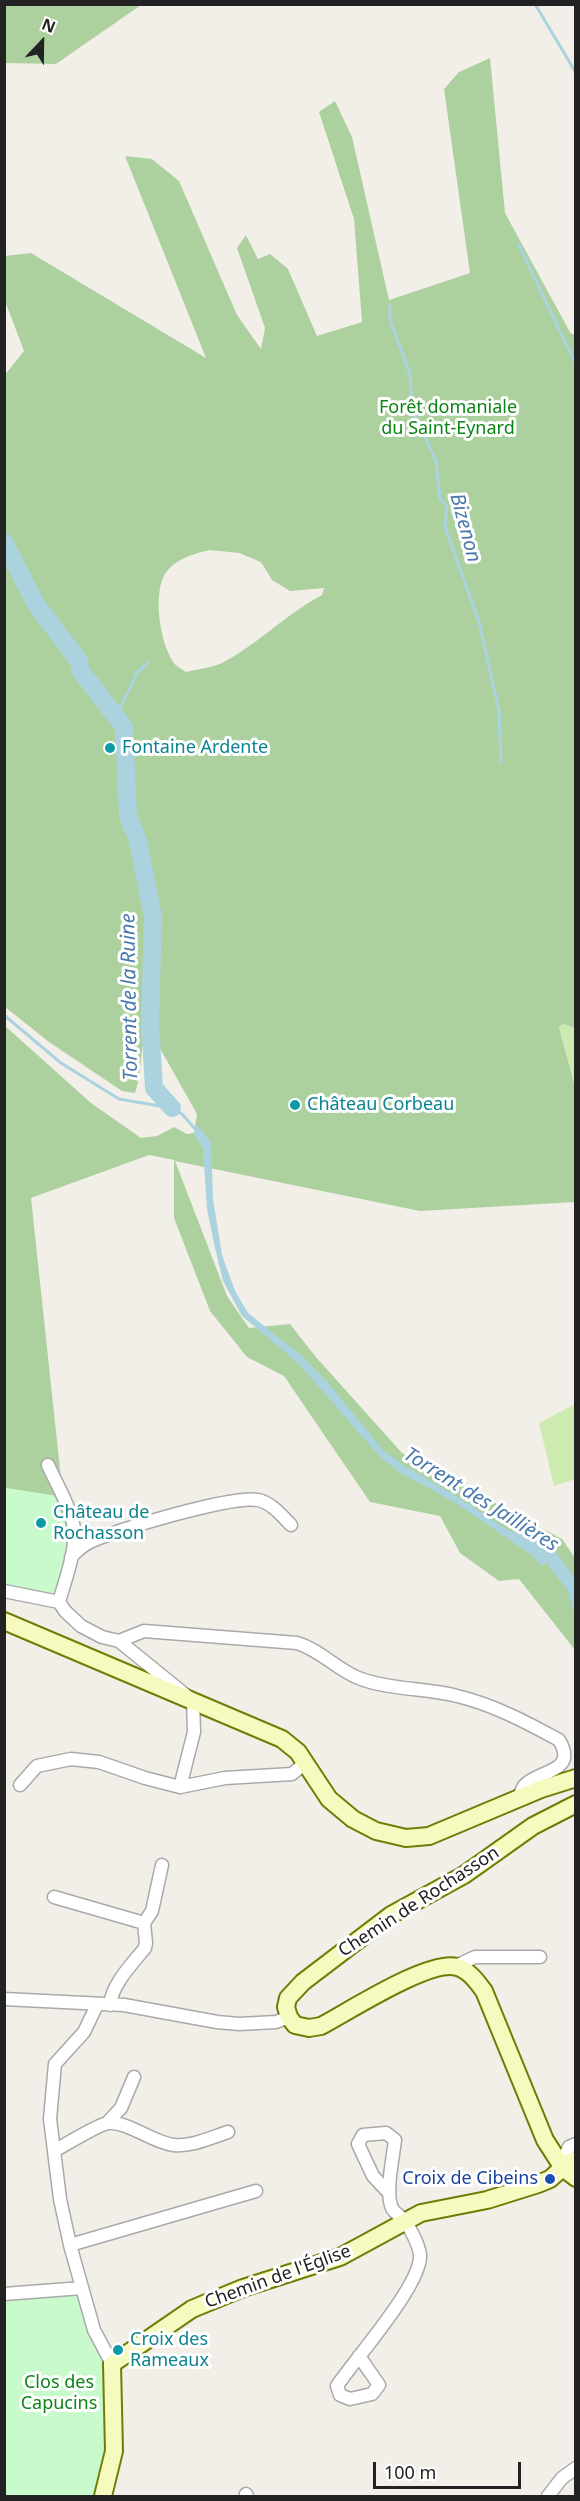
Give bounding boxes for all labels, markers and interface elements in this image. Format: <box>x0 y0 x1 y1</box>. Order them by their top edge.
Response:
north arrow <box>12 12 72 72</box>
text: N <box>39 13 59 38</box>
park label: Forêt domaniale du Saint-Eynard <box>379 397 517 440</box>
water label: Bizenon <box>444 491 486 565</box>
place label: Fontaine Ardente <box>122 737 268 759</box>
marker: Fontaine Ardente <box>103 741 117 755</box>
water label: Torrent de la Ruine <box>117 913 143 1081</box>
place label: Château Corbeau <box>307 1094 454 1116</box>
marker: Château Corbeau <box>288 1098 302 1112</box>
water label: Torrent des Jaillières <box>399 1443 563 1557</box>
place label: Château de Rochasson <box>53 1502 149 1544</box>
marker: Château de Rochasson <box>34 1516 48 1530</box>
street label: Chemin de Rochasson <box>335 1842 503 1962</box>
place label: Croix de Cibeins <box>402 2168 538 2190</box>
marker: Croix de Cibeins <box>543 2172 557 2186</box>
street label: Chemin de l'Église <box>202 2241 354 2313</box>
place label: Croix des Rameaux <box>130 2329 209 2372</box>
marker: Croix des Rameaux <box>111 2343 125 2357</box>
park label: Clos des Capucins <box>21 2372 97 2414</box>
scale bar <box>376 2450 524 2488</box>
text: 100 m <box>384 2460 436 2484</box>

